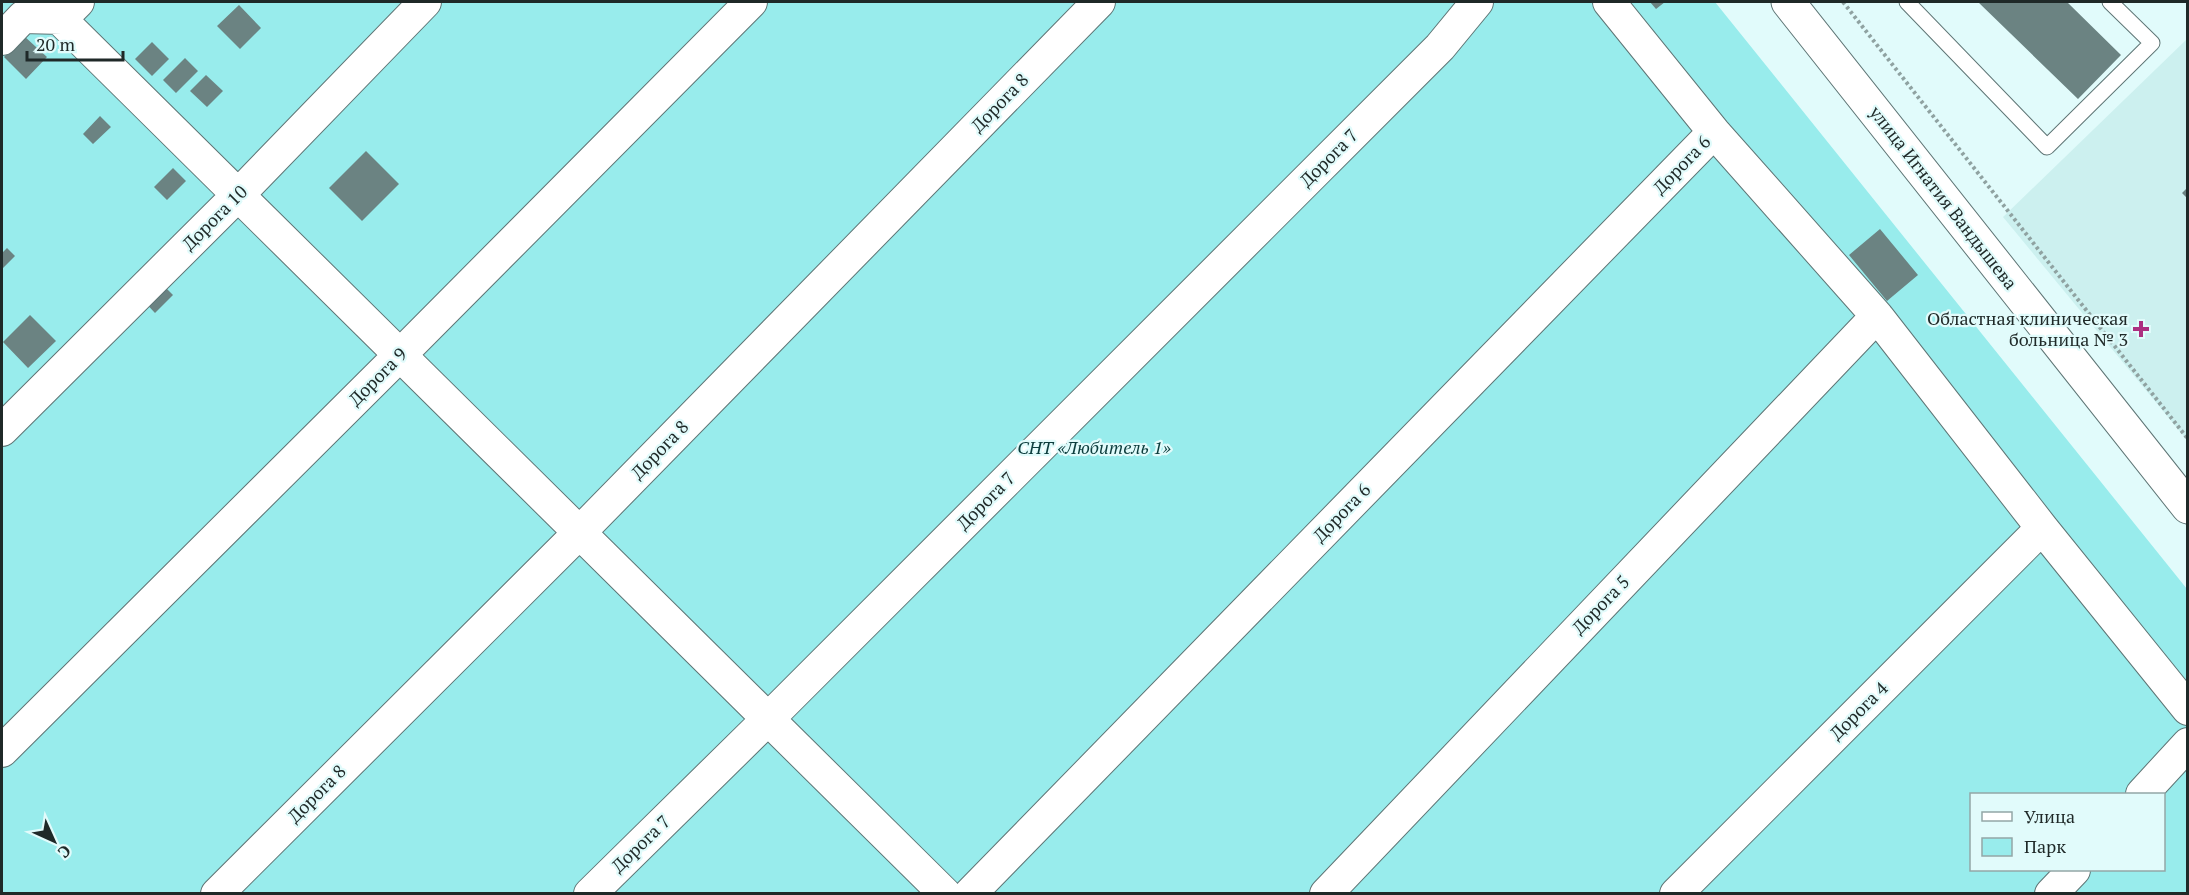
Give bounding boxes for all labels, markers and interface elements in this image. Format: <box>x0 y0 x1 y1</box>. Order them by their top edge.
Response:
scale bar <box>27 24 123 62</box>
text: 20 m <box>36 32 76 56</box>
street label: Дорога 8 <box>965 68 1033 137</box>
street label: улица Игнатия Вандышева <box>1864 100 2023 294</box>
street label: Дорога 7 <box>1294 123 1363 192</box>
street label: Дорога 6 <box>1647 129 1716 199</box>
street label: Дорога 10 <box>177 180 252 255</box>
place label: Областная клиническая больница № 3 <box>1927 306 2128 351</box>
marker: Областная клиническая больница № 3 <box>2132 320 2150 338</box>
street label: Дорога 9 <box>343 342 412 411</box>
street label: Дорога 8 <box>625 415 693 484</box>
park label: СНТ «Любитель 1» <box>1017 435 1171 459</box>
street label: Дорога 7 <box>951 466 1020 535</box>
street label: Дорога 6 <box>1307 477 1376 547</box>
street label: Дорога 5 <box>1566 570 1634 639</box>
street label: Дорога 4 <box>1824 676 1893 745</box>
street label: Дорога 8 <box>282 759 351 828</box>
legend <box>1970 793 2165 871</box>
text: Улица <box>2024 804 2075 828</box>
street label: Дорога 7 <box>606 809 675 877</box>
north arrow <box>24 811 84 871</box>
text: Парк <box>2024 834 2066 858</box>
text: С <box>53 840 76 863</box>

